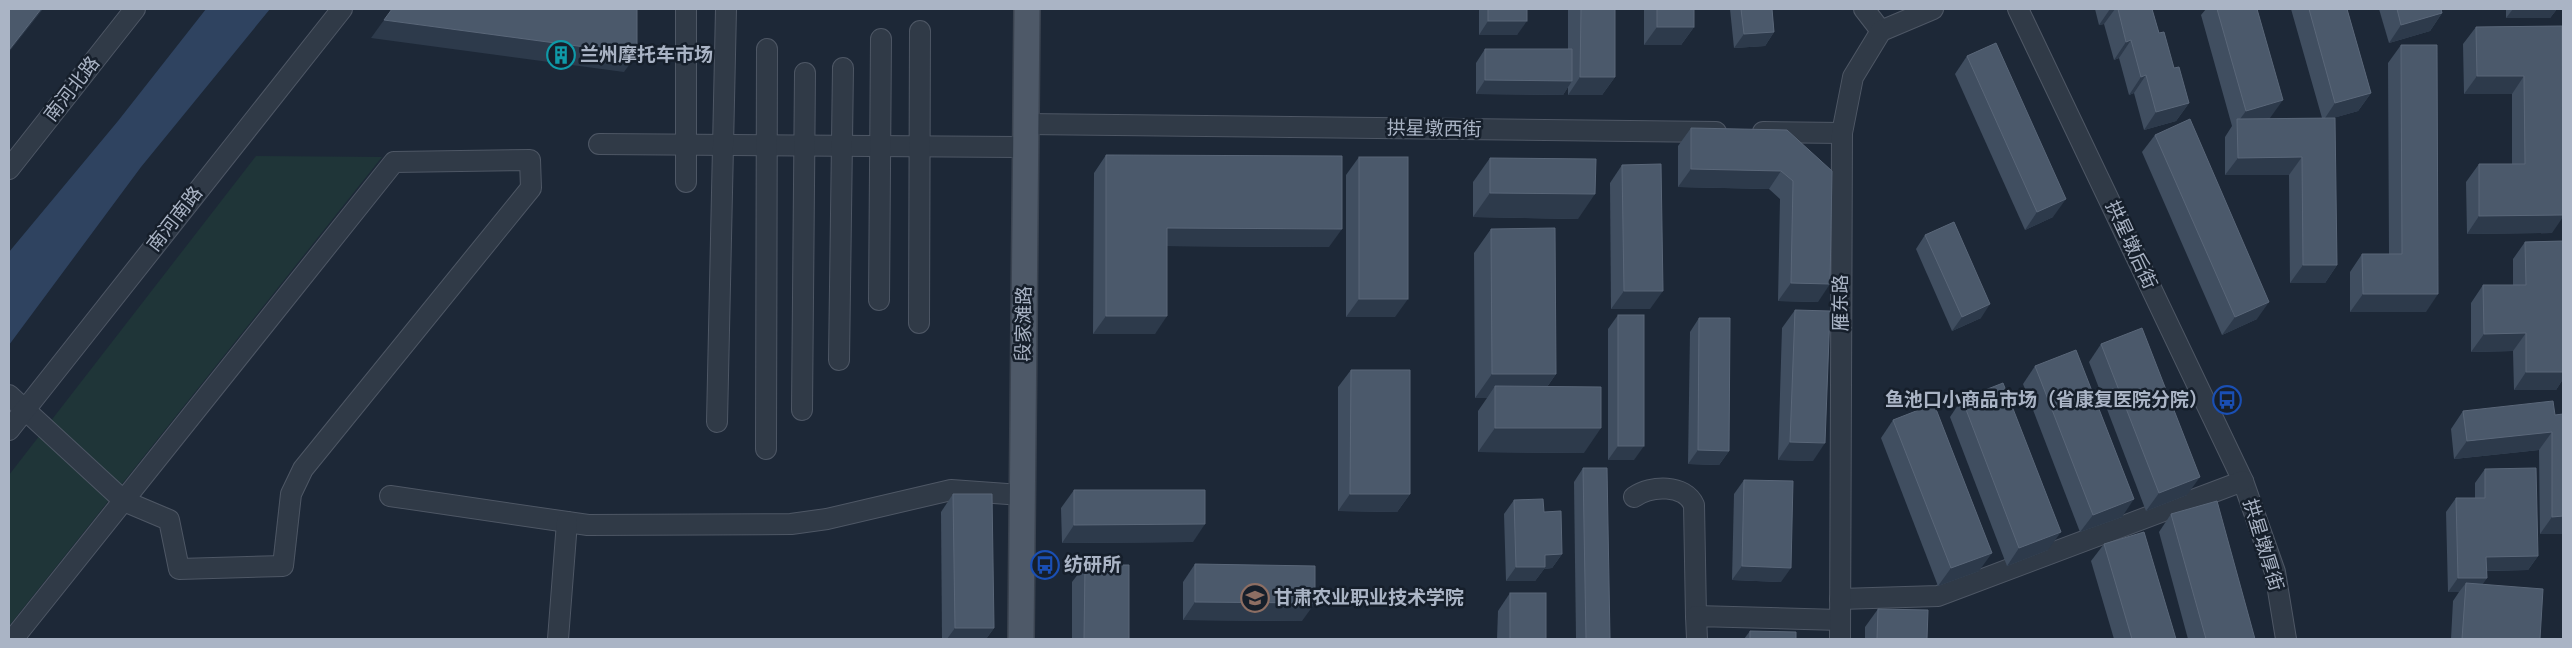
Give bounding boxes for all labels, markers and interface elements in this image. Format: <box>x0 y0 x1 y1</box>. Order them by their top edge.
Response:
building icon: 兰州摩托车市场 <box>546 40 576 70</box>
place label: 兰州摩托车市场 <box>580 44 713 66</box>
street label: 南河北路 <box>40 52 104 126</box>
street label: 拱星墩西街 <box>1386 117 1482 141</box>
street label: 南河南路 <box>143 182 207 256</box>
street label: 拱星墩后街 <box>2101 197 2161 293</box>
street label: 雁东路 <box>1830 274 1852 332</box>
street label: 段家滩路 <box>1012 286 1036 362</box>
bus stop icon: 鱼池口小商品市场（省康复医院分院） <box>2212 385 2242 415</box>
place label: 鱼池口小商品市场（省康复医院分院） <box>1885 389 2208 411</box>
street label: 拱星墩厚街 <box>2239 496 2287 594</box>
bus stop icon: 纺研所 <box>1030 550 1060 580</box>
place label: 纺研所 <box>1064 554 1121 576</box>
school or university icon: 甘肃农业职业技术学院 <box>1240 583 1270 613</box>
place label: 甘肃农业职业技术学院 <box>1274 587 1464 609</box>

